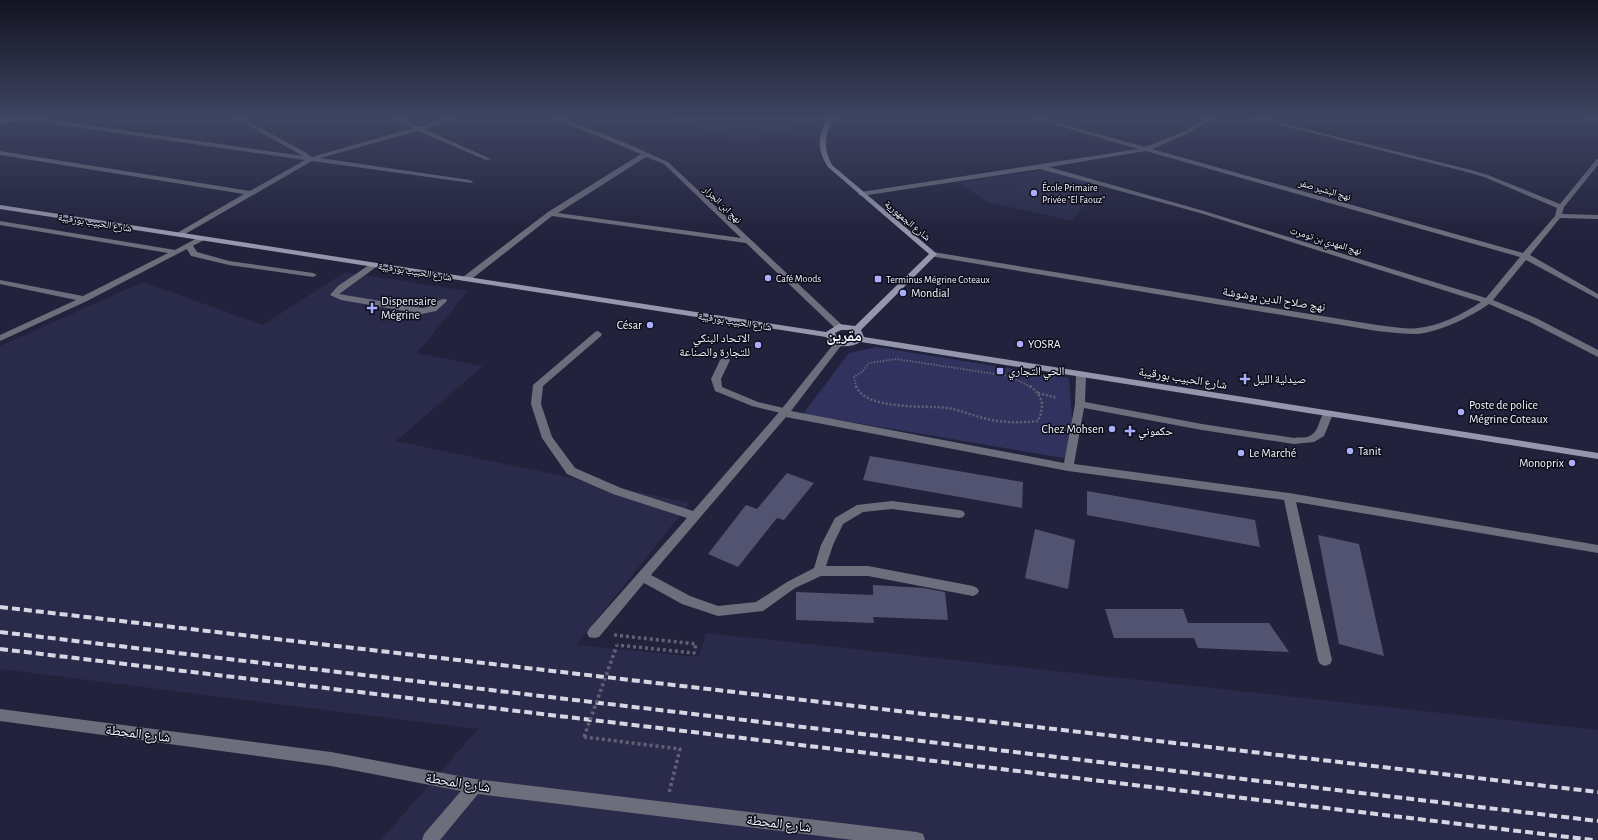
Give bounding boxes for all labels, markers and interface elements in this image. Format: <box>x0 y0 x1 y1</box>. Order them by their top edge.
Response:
street label: نهج البشير صفر <box>1296 177 1352 203</box>
place label: École Primaire Privée "El Faouz" <box>1042 181 1105 205</box>
street label: نهج ابن الجزار <box>700 183 744 226</box>
marker: École Primaire Privée "El Faouz" <box>1029 188 1039 198</box>
street label: شارع الجمهورية <box>882 199 932 244</box>
street label: شارع الحبيب بورقيبة <box>57 212 133 235</box>
street label: نهج المهدي بن تومرت <box>1288 225 1363 259</box>
street label: شارع الحبيب بورقيبة <box>377 261 453 284</box>
marker: Café Moods <box>763 273 773 283</box>
place label: Café Moods <box>776 274 822 284</box>
marker: Terminus Mégrine Coteaux <box>873 274 883 284</box>
place label: Terminus Mégrine Coteaux <box>886 275 991 285</box>
street label: نهج صلاح الدين بوشوشة <box>1221 285 1326 314</box>
place label: Mondial <box>911 287 950 299</box>
marker: Mondial <box>898 288 908 298</box>
place label: Dispensaire Mégrine <box>381 295 436 321</box>
marker: Dispensaire Mégrine <box>366 302 378 314</box>
street label: شارع الحبيب بورقيبة <box>697 311 773 334</box>
place label: César <box>617 319 642 331</box>
marker: César <box>645 320 655 330</box>
district label: مقرين <box>826 328 862 345</box>
place label: الاتحاد البنكي للتجارة والصناعة <box>679 332 750 359</box>
place label: YOSRA <box>1028 338 1061 350</box>
marker: YOSRA <box>1015 339 1025 349</box>
marker: الاتحاد البنكي للتجارة والصناعة <box>753 340 763 350</box>
place label: الحي التجاري <box>1008 365 1065 381</box>
street label: شارع الحبيب بورقيبة <box>1137 365 1228 393</box>
marker: الحي التجاري <box>995 366 1005 376</box>
place label: صيدلية الليل <box>1253 373 1306 386</box>
marker: صيدلية الليل <box>1240 374 1250 384</box>
place label: Poste de police Mégrine Coteaux <box>1469 399 1548 425</box>
marker: Poste de police Mégrine Coteaux <box>1456 407 1466 417</box>
place label: Chez Mohsen <box>1042 423 1104 435</box>
marker: Chez Mohsen <box>1107 424 1117 434</box>
place label: حكموني <box>1138 425 1174 441</box>
marker: حكموني <box>1125 426 1135 436</box>
place label: Tanit <box>1358 445 1382 457</box>
marker: Tanit <box>1345 446 1355 456</box>
place label: Le Marché <box>1249 447 1296 459</box>
marker: Le Marché <box>1236 448 1246 458</box>
place label: Monoprix <box>1519 457 1564 469</box>
marker: Monoprix <box>1567 458 1577 468</box>
street label: شارع المحطة <box>104 723 171 747</box>
street label: شارع المحطة <box>424 771 491 797</box>
street label: شارع المحطة <box>745 813 812 837</box>

